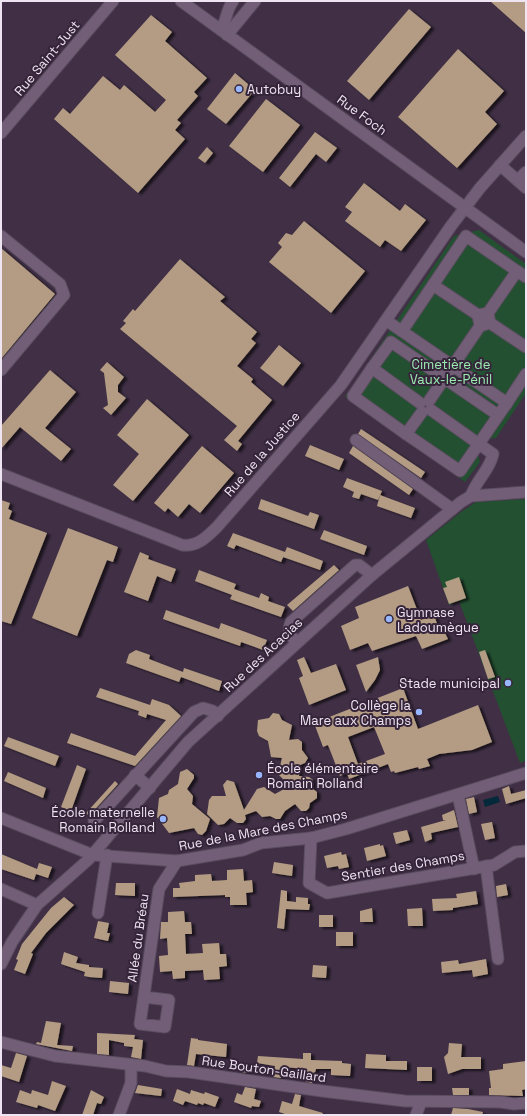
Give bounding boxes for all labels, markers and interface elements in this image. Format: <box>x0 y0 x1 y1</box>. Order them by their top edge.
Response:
street label: Rue Saint-Just <box>10 17 84 99</box>
place label: Autobuy <box>247 81 301 98</box>
marker: Autobuy <box>234 84 244 94</box>
street label: Rue Foch <box>334 91 390 139</box>
park label: Cimetière de Vaux-le-Pénil <box>410 356 492 388</box>
street label: Rue de la Justice <box>220 408 304 500</box>
place label: Gymnase Ladoumègue <box>397 604 479 636</box>
street label: Rue des Acacias <box>220 614 306 696</box>
marker: Gymnase Ladoumègue <box>384 614 394 624</box>
place label: Stade municipal <box>399 675 500 692</box>
marker: Stade municipal <box>503 678 513 688</box>
place label: Collège la Mare aux Champs <box>300 697 412 729</box>
marker: Collège la Mare aux Champs <box>414 707 424 717</box>
place label: École élémentaire Romain Rolland <box>267 760 379 792</box>
marker: École élémentaire Romain Rolland <box>254 770 264 780</box>
place label: École maternelle Romain Rolland <box>51 804 155 836</box>
street label: Rue de la Mare des Champs <box>177 805 349 855</box>
marker: École maternelle Romain Rolland <box>158 814 168 824</box>
street label: Sentier des Champs <box>340 847 466 885</box>
street label: Allée du Bréau <box>123 893 153 983</box>
street label: Rue Bouton-Gaillard <box>201 1052 327 1086</box>

